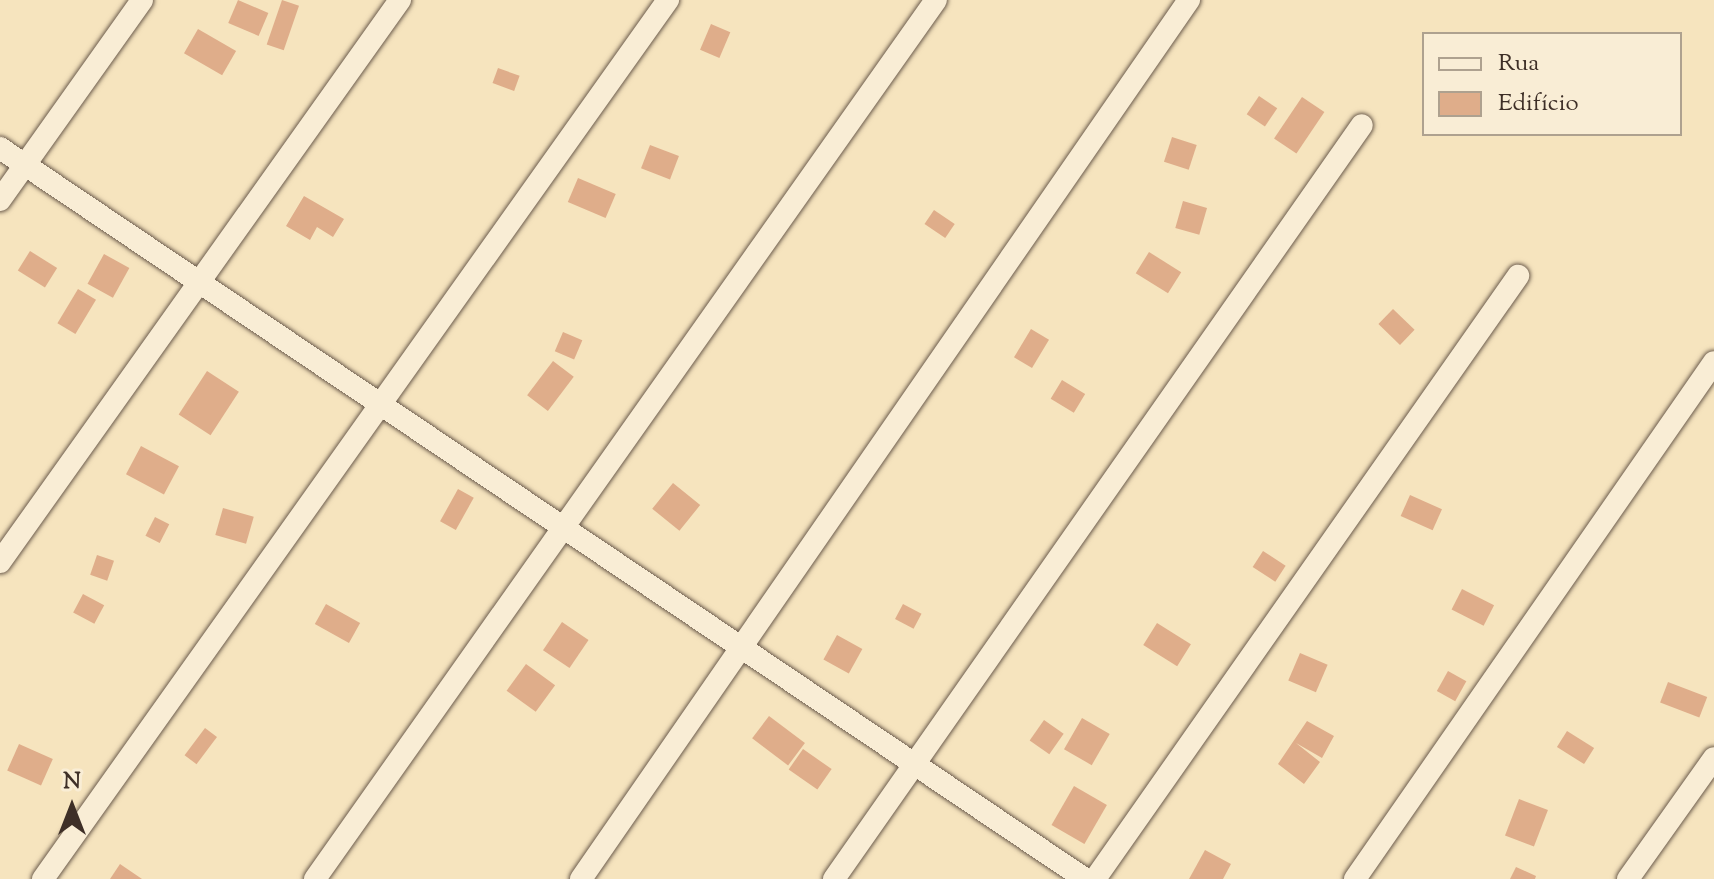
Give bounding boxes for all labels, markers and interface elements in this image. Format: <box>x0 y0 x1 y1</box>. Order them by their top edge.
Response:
legend <box>1422 32 1682 136</box>
text: Rua <box>1498 47 1539 81</box>
text: Edifício <box>1498 87 1579 121</box>
north arrow <box>32 767 112 847</box>
text: N <box>63 767 81 799</box>

